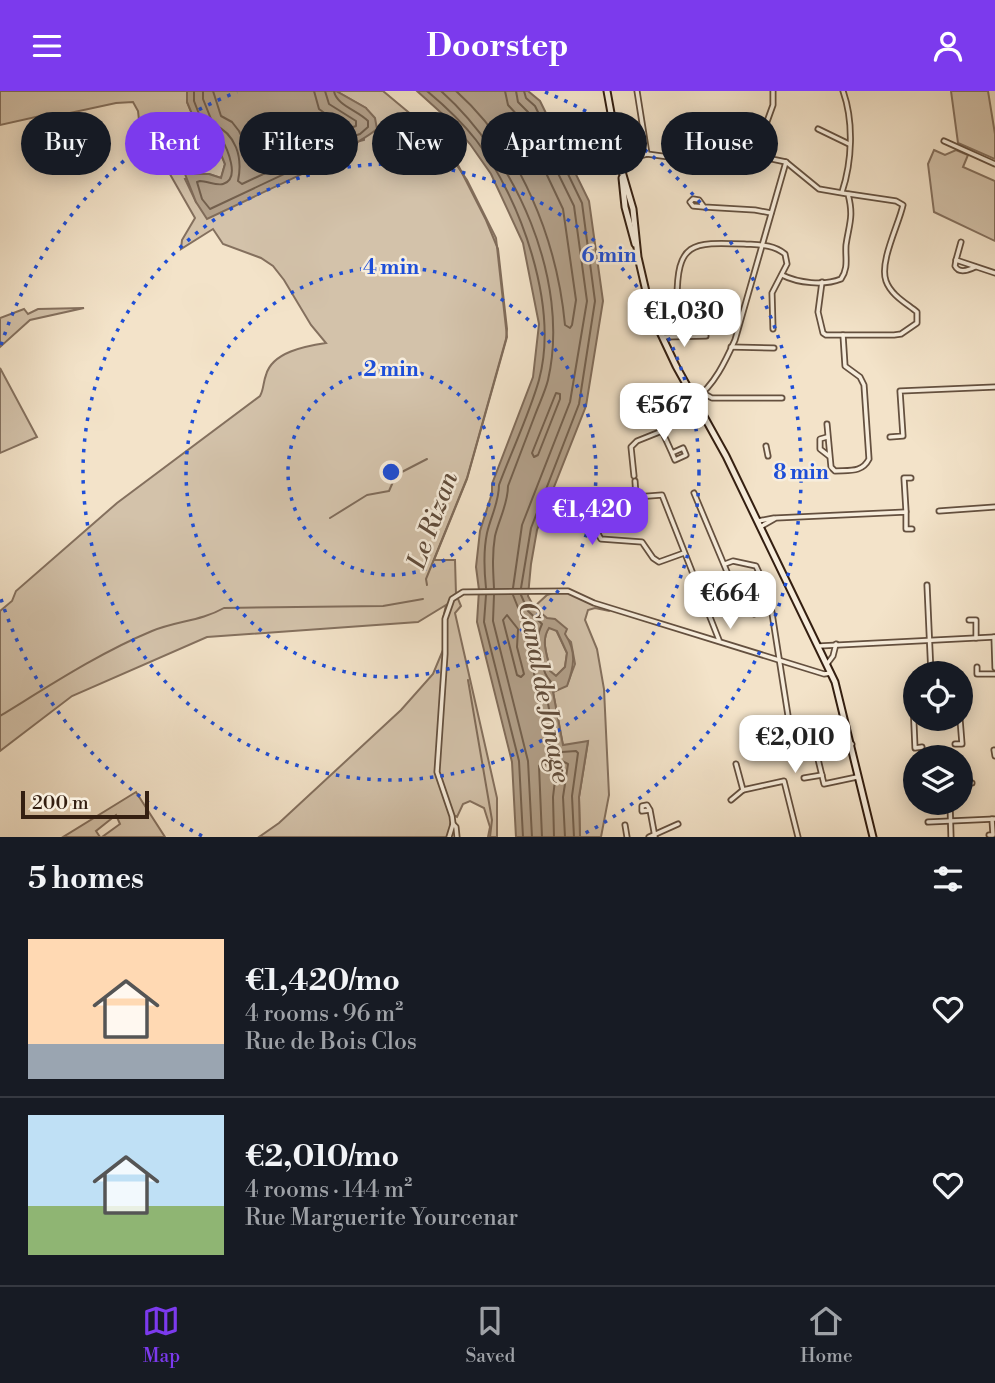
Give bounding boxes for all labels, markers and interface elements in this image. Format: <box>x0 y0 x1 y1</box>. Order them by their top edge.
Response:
text: Doorstep <box>426 26 569 66</box>
icon: menu <box>28 27 66 65</box>
icon: person <box>929 27 967 65</box>
chip: Buy <box>21 112 111 175</box>
chip: Rent <box>125 112 225 175</box>
chip: Filters <box>239 112 358 175</box>
chip: New <box>372 112 467 175</box>
chip: Apartment <box>481 112 647 175</box>
chip: House <box>661 112 778 175</box>
text: 6 min <box>581 243 637 269</box>
text: 4 min <box>363 255 419 281</box>
pin: €1,030 <box>627 289 741 349</box>
text: €1,030 <box>644 298 724 326</box>
text: 2 min <box>363 357 419 383</box>
pin: €567 <box>623 383 705 443</box>
text: €567 <box>636 392 692 420</box>
centre of rings <box>379 460 403 484</box>
text: 8 min <box>773 460 829 486</box>
water label: Le Rizan <box>400 467 465 574</box>
pin: €1,420 <box>535 487 649 547</box>
text: €1,420 <box>552 496 632 524</box>
pin: €664 <box>689 571 771 631</box>
text: €664 <box>700 580 760 608</box>
water label: Canal de Jonage <box>511 599 577 786</box>
map controls <box>903 661 973 815</box>
button: locate <box>903 661 973 731</box>
pin: €2,010 <box>738 715 852 775</box>
text: €2,010 <box>755 724 835 752</box>
button: layers <box>903 745 973 815</box>
scale bar <box>21 788 149 820</box>
text: 200 m <box>32 791 89 815</box>
text: 5 homes <box>28 860 144 898</box>
icon: filters <box>929 860 967 898</box>
text: €1,420/mo <box>245 962 400 1000</box>
icon: home <box>84 967 168 1051</box>
icon: heart <box>929 990 967 1028</box>
text: 4 rooms · 96 m² <box>245 1000 403 1028</box>
text: Rue de Bois Clos <box>245 1028 417 1056</box>
text: €2,010/mo <box>245 1138 399 1176</box>
icon: home <box>84 1143 168 1227</box>
icon: heart <box>929 1166 967 1204</box>
text: 4 rooms · 144 m² <box>245 1176 412 1204</box>
text: Rue Marguerite Yourcenar <box>245 1204 518 1232</box>
tab: Map <box>142 1302 180 1368</box>
tab: Saved <box>465 1302 515 1368</box>
tab: Home <box>800 1302 852 1368</box>

